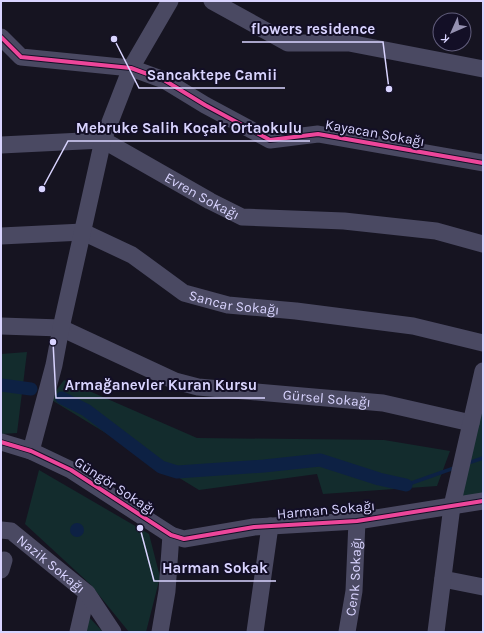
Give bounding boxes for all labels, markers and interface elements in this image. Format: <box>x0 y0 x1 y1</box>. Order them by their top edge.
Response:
north arrow <box>432 12 472 52</box>
callout: flowers residence <box>242 15 383 42</box>
text: flowers residence <box>251 20 375 38</box>
text: K <box>438 31 452 46</box>
callout: Sancaktepe Camii <box>139 61 285 88</box>
text: Sancaktepe Camii <box>147 66 277 84</box>
callout: Mebruke Salih Koçak Ortaokulu <box>68 114 310 141</box>
street label: Kayacan Sokağı <box>324 116 426 150</box>
text: Mebruke Salih Koçak Ortaokulu <box>76 119 302 137</box>
street label: Evren Sokağı <box>162 169 243 223</box>
street label: Sancar Sokağı <box>187 286 280 318</box>
callout: Armağanevler Kuran Kursu <box>56 371 265 398</box>
text: Armağanevler Kuran Kursu <box>65 376 257 394</box>
street label: Gürsel Sokağı <box>282 386 372 410</box>
street label: Güngör Sokağı <box>71 453 159 519</box>
street label: Harman Sokağı <box>276 497 376 523</box>
street label: Nazik Sokağı <box>14 531 89 597</box>
street label: Cenk Sokağı <box>341 537 365 617</box>
callout: Harman Sokak <box>154 554 276 581</box>
text: Harman Sokak <box>162 559 268 577</box>

